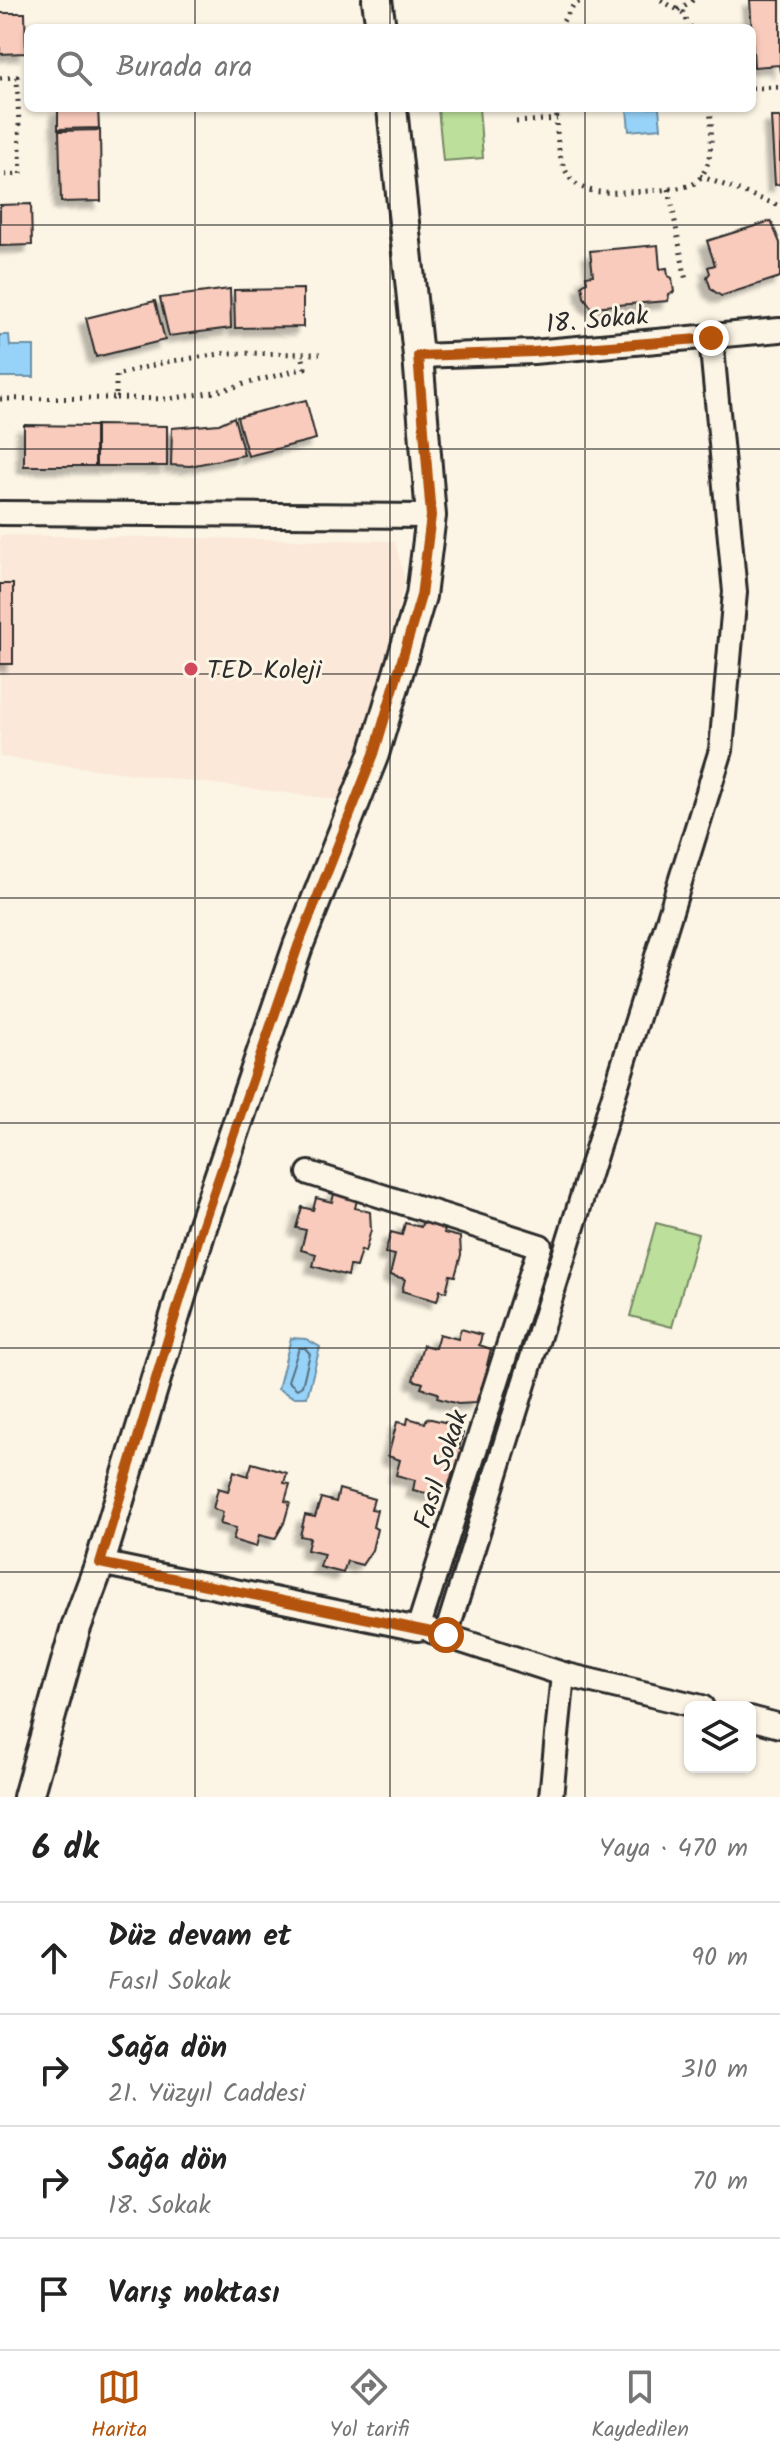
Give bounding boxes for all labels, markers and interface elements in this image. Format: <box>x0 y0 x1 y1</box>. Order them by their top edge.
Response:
search box <box>24 24 756 112</box>
text: Burada ara <box>116 44 253 92</box>
icon: search <box>52 46 96 90</box>
street label: 18. Sokak <box>544 296 651 346</box>
route end <box>693 320 729 356</box>
place label: TED Koleji <box>207 650 323 692</box>
marker: TED Koleji <box>182 660 200 678</box>
street label: Fasıl Sokak <box>403 1404 481 1534</box>
route start <box>428 1617 464 1653</box>
map controls <box>684 1701 756 1773</box>
button: layers <box>684 1701 756 1773</box>
text: 6 dk <box>32 1822 99 1876</box>
text: Yaya · 470 m <box>599 1828 748 1870</box>
text: Düz devam et <box>108 1913 291 1961</box>
icon: ahead <box>32 1936 76 1980</box>
text: 90 m <box>691 1937 748 1979</box>
text: Fasıl Sokak <box>108 1961 231 2003</box>
text: Sağa dön <box>108 2025 227 2073</box>
icon: right <box>32 2048 76 2092</box>
text: 310 m <box>681 2049 748 2091</box>
text: 21. Yüzyıl Caddesi <box>108 2073 305 2115</box>
text: Sağa dön <box>108 2137 227 2185</box>
icon: right <box>32 2160 76 2204</box>
text: 70 m <box>692 2161 748 2203</box>
text: 18. Sokak <box>108 2185 211 2227</box>
text: Varış noktası <box>108 2270 279 2318</box>
icon: arrive <box>32 2272 76 2316</box>
tab: Harita <box>91 2365 147 2448</box>
tab: Yol tarifi <box>329 2365 409 2448</box>
tab: Kaydedilen <box>591 2365 689 2448</box>

